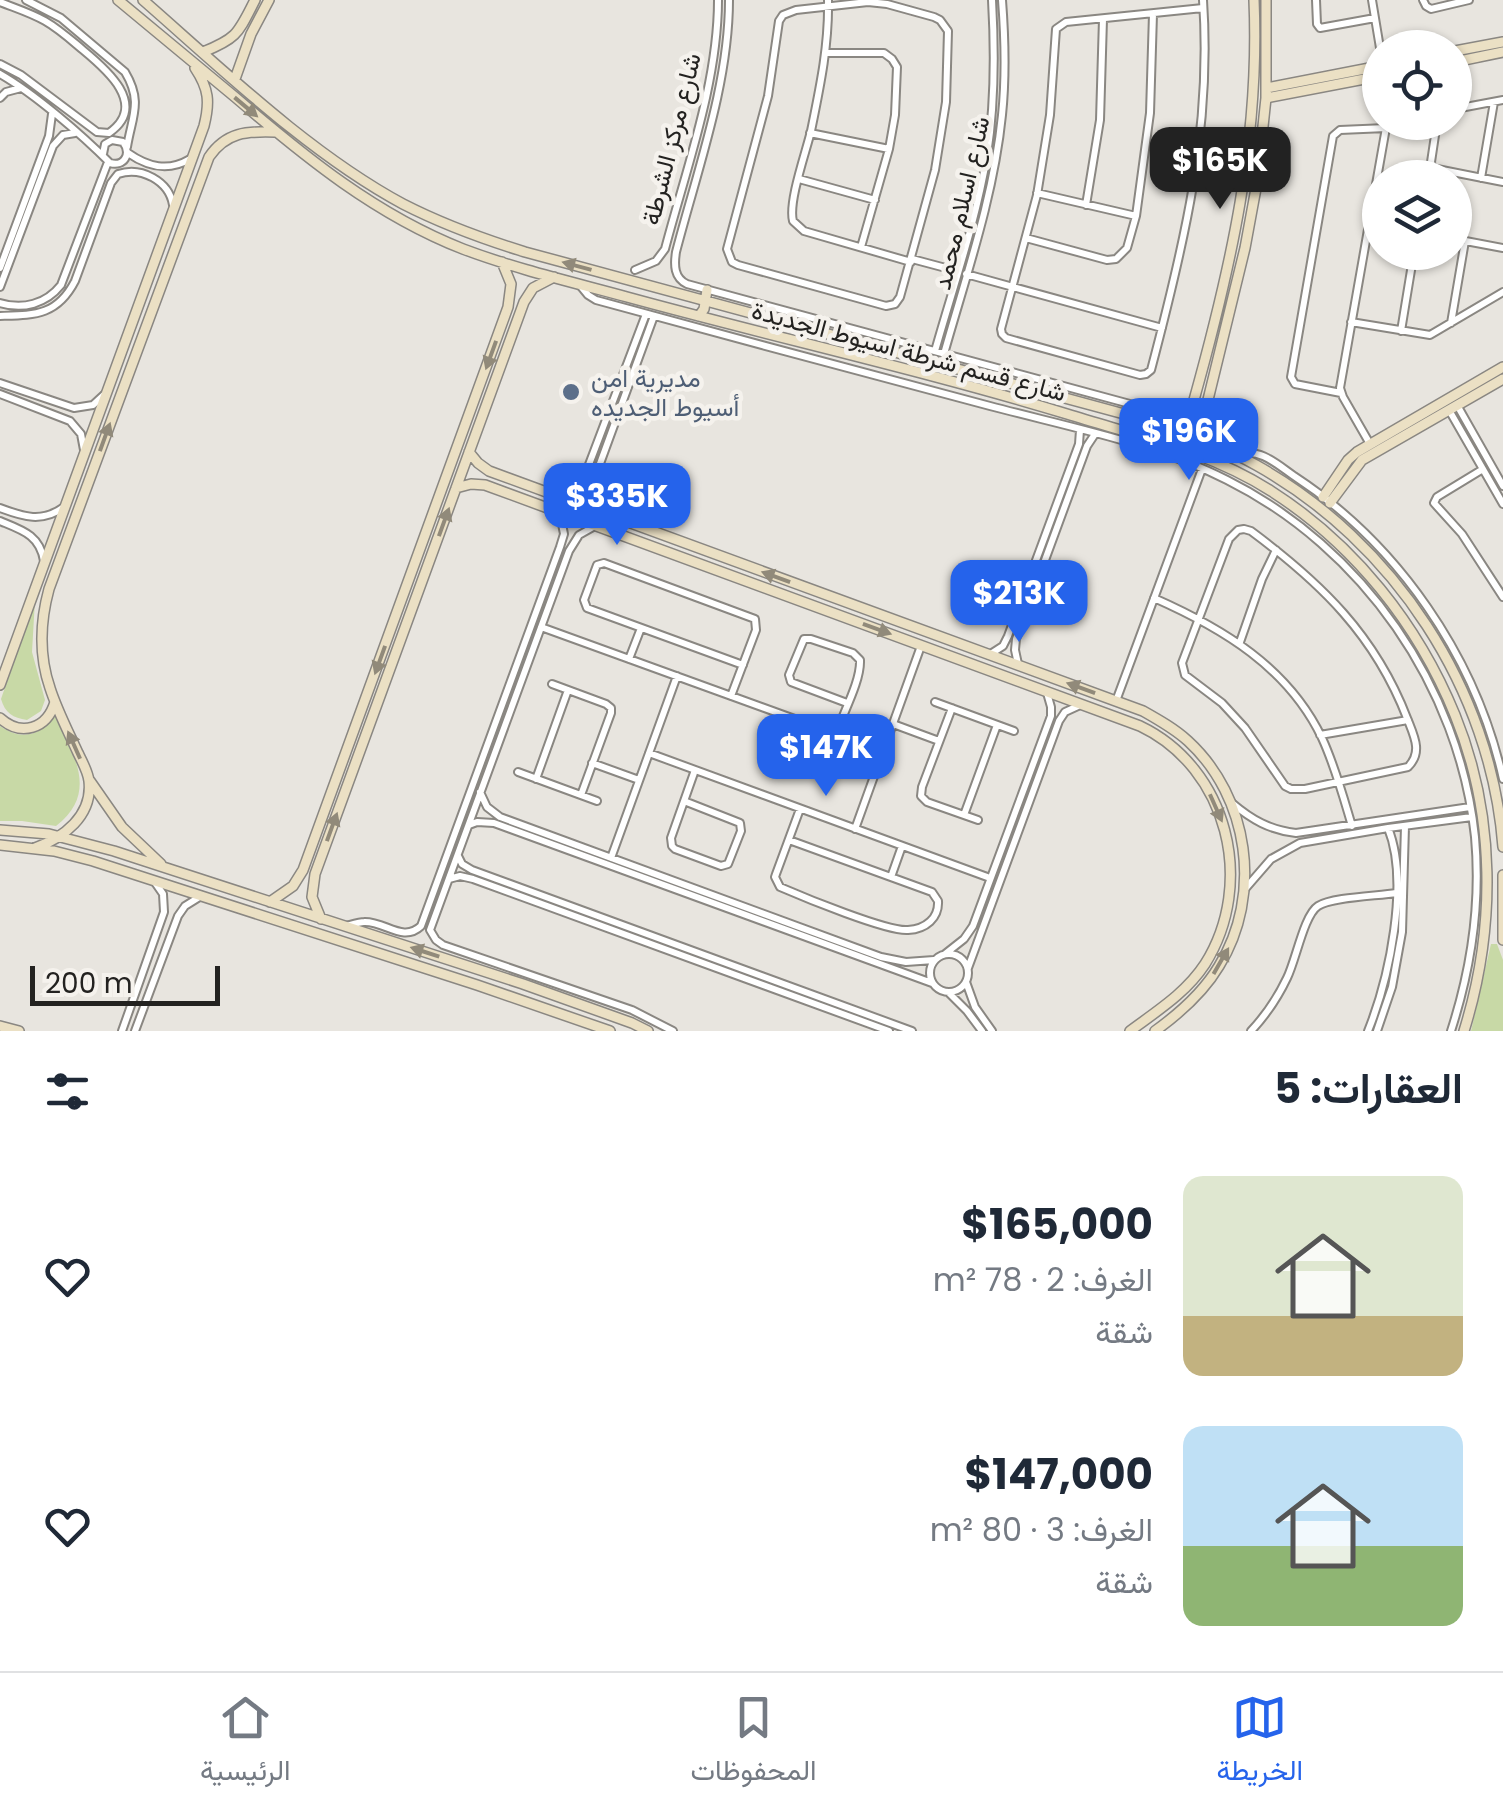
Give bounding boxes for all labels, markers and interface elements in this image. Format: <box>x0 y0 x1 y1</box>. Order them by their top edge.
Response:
map controls <box>1362 30 1472 270</box>
button: locate <box>1362 30 1472 140</box>
street label: شارع مركز الشرطة <box>633 49 710 229</box>
one-way arrow <box>234 96 259 118</box>
street label: شارع اسلام محمد <box>925 113 998 293</box>
pin: $165K <box>1150 127 1290 212</box>
text: $165K <box>1172 137 1268 182</box>
button: layers <box>1362 160 1472 270</box>
one-way arrow <box>561 258 592 274</box>
street label: شارع قسم شرطة اسيوط الجديدة <box>748 293 1070 410</box>
one-way arrow <box>483 340 498 370</box>
place label: مديرية امن أسيوط الجديده <box>591 361 740 425</box>
marker: مديرية امن أسيوط الجديده <box>560 381 582 403</box>
pin: $196K <box>1119 398 1259 483</box>
text: $196K <box>1141 408 1237 453</box>
one-way arrow <box>98 421 113 451</box>
pin: $335K <box>547 463 687 548</box>
text: $335K <box>566 473 668 518</box>
one-way arrow <box>437 507 452 537</box>
pin: $213K <box>949 560 1089 645</box>
one-way arrow <box>761 569 791 584</box>
text: $213K <box>972 570 1066 615</box>
one-way arrow <box>862 622 892 637</box>
one-way arrow <box>372 645 387 675</box>
one-way arrow <box>1066 680 1096 695</box>
pin: $147K <box>756 714 896 799</box>
text: $147K <box>779 724 873 769</box>
one-way arrow <box>66 730 83 759</box>
one-way arrow <box>1208 793 1224 822</box>
one-way arrow <box>325 812 340 842</box>
one-way arrow <box>409 944 439 959</box>
one-way arrow <box>1212 947 1230 975</box>
scale bar <box>30 961 220 1006</box>
text: 200 m <box>45 964 133 1003</box>
text: العقارات: 5 <box>1274 1059 1463 1118</box>
icon: filters <box>40 1064 95 1119</box>
text: $165,000 <box>961 1195 1153 1254</box>
icon: home <box>1263 1216 1383 1336</box>
icon: heart <box>40 1249 95 1304</box>
text: الغرف: 2 · 78 m² <box>933 1257 1153 1302</box>
text: شقة <box>1095 1309 1153 1354</box>
text: $147,000 <box>964 1445 1153 1504</box>
icon: home <box>1263 1466 1383 1586</box>
icon: heart <box>40 1499 95 1554</box>
text: الغرف: 3 · 80 m² <box>930 1507 1153 1552</box>
text: شقة <box>1095 1559 1153 1604</box>
tab: الرئيسية <box>200 1690 290 1795</box>
tab: المحفوظات <box>690 1690 817 1795</box>
tab: الخريطة <box>1216 1690 1303 1795</box>

